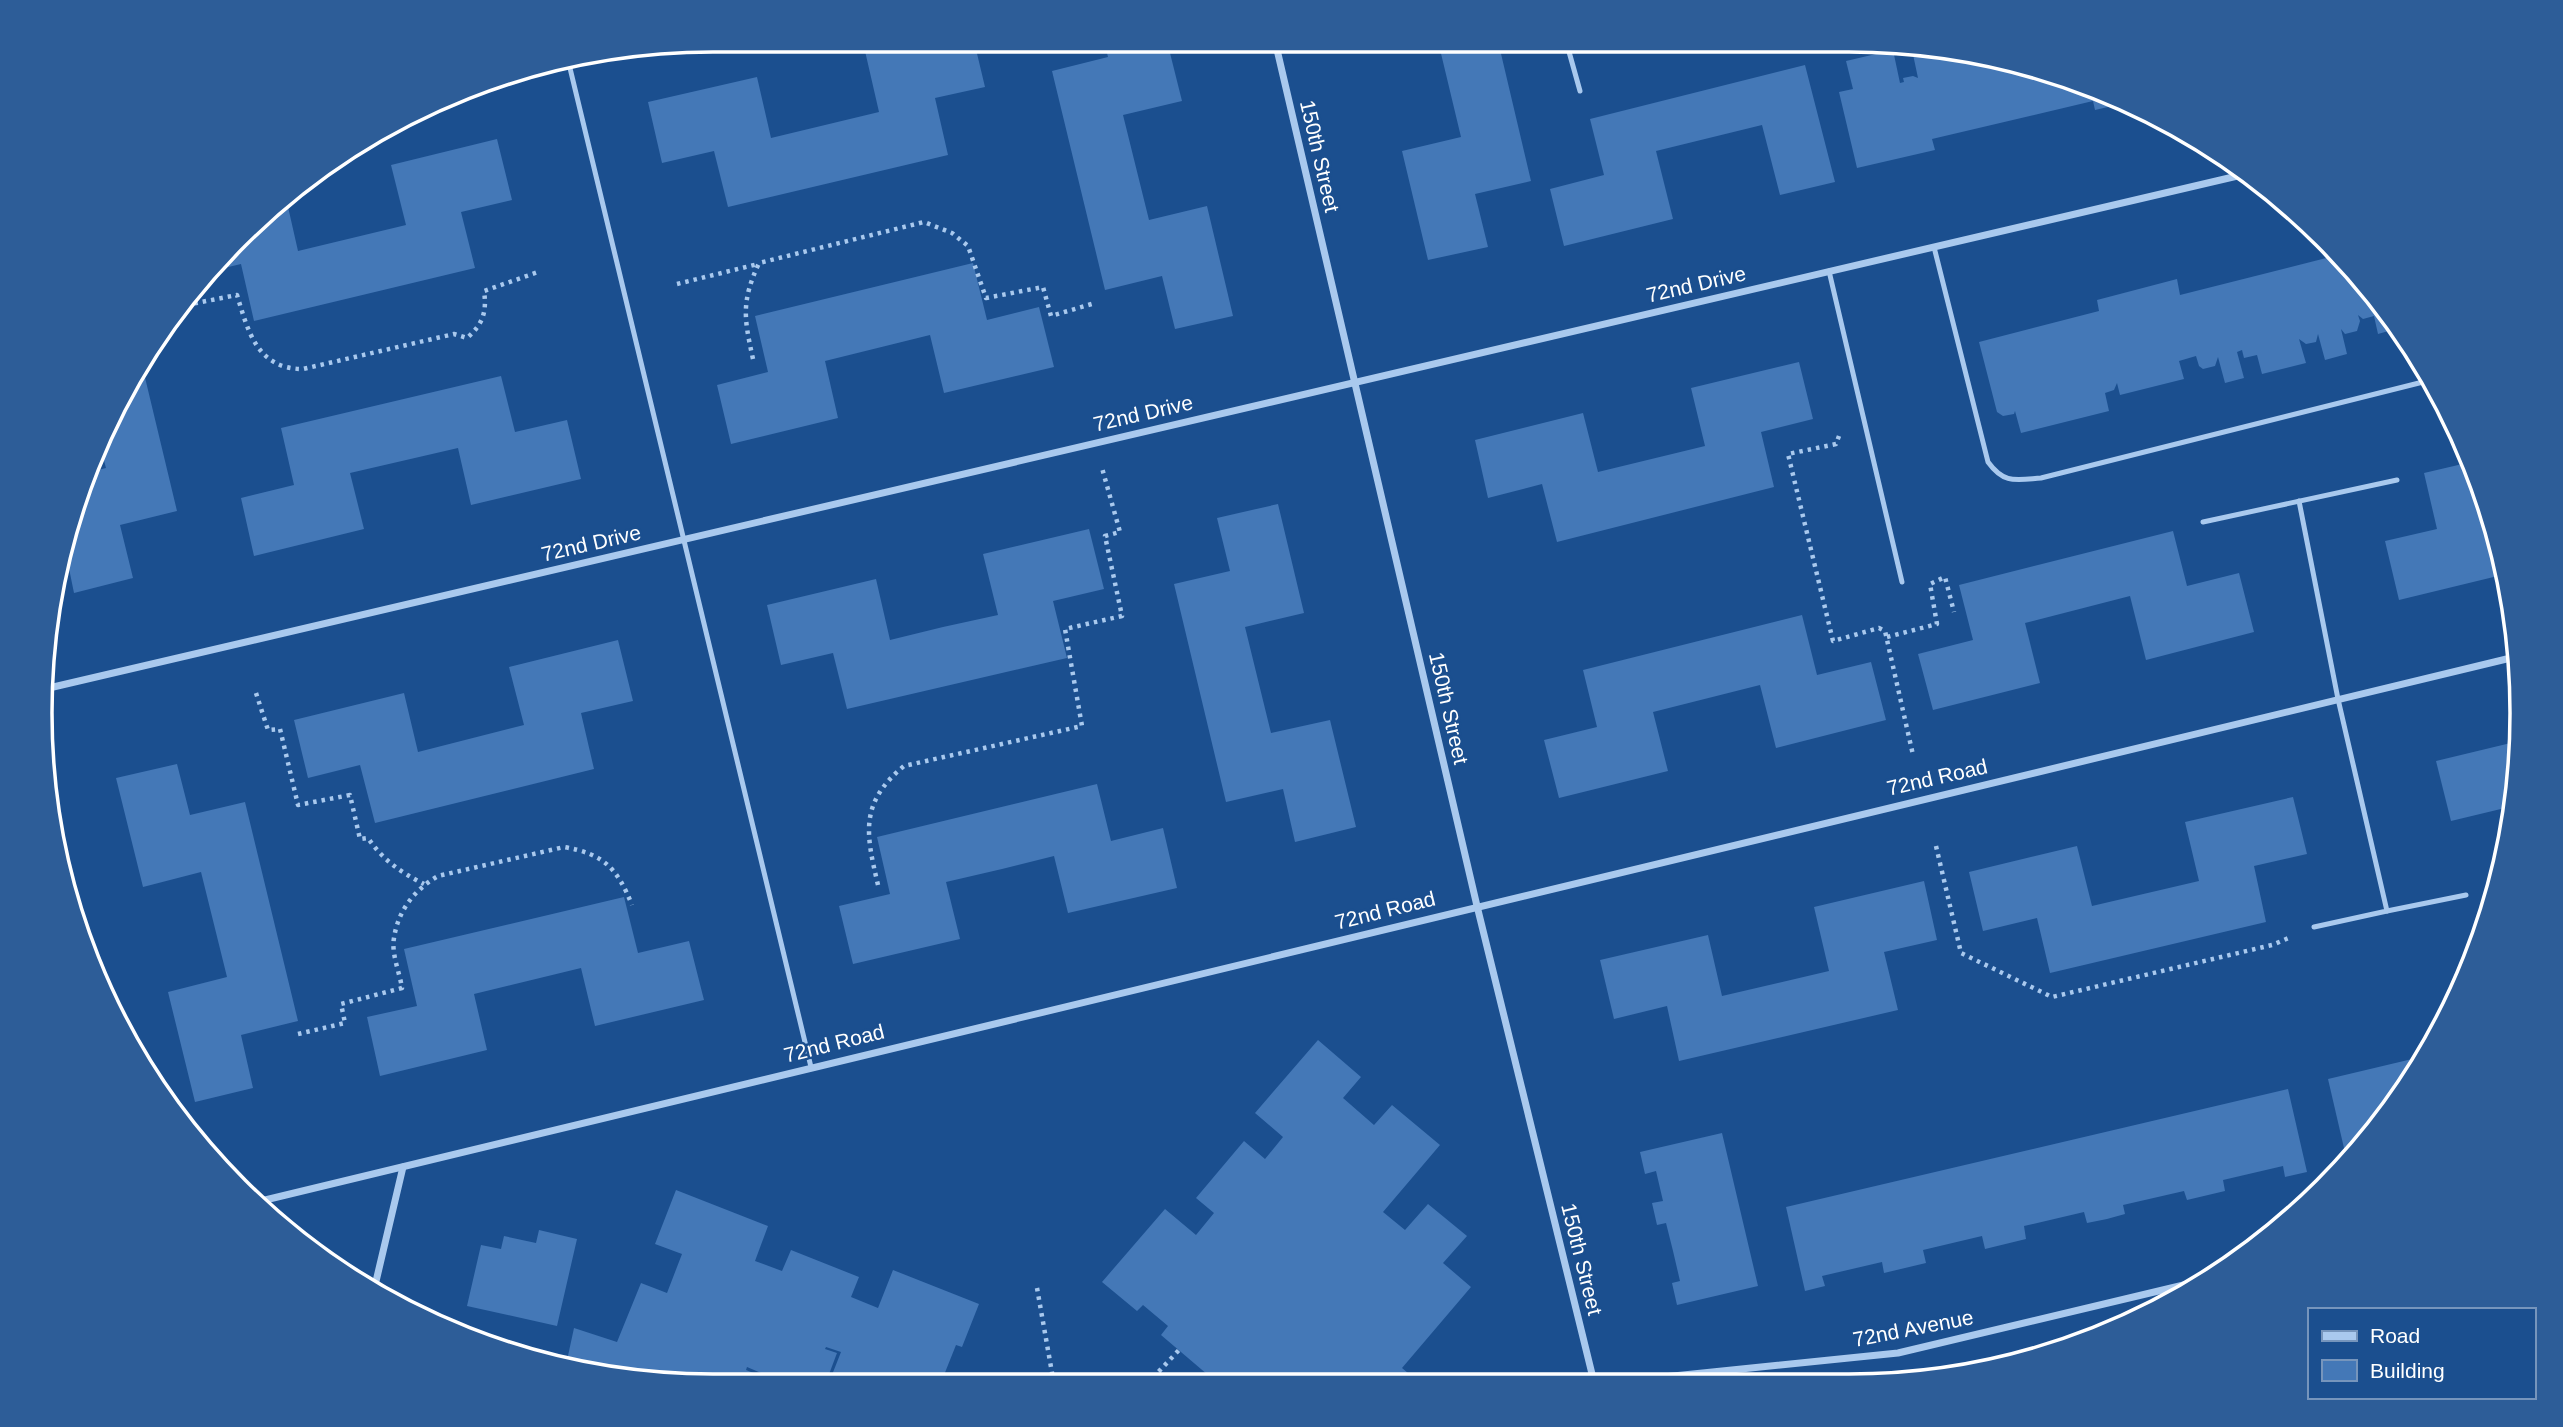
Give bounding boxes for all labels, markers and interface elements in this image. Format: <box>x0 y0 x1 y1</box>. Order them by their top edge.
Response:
street label: 150th Street <box>1296 98 1344 214</box>
street label: 72nd Drive <box>1644 261 1748 307</box>
street label: 72nd Drive <box>1091 390 1195 436</box>
street label: 72nd Drive <box>539 520 643 566</box>
street label: 150th Street <box>1425 650 1473 766</box>
street label: 72nd Road <box>1884 754 1990 800</box>
street label: 72nd Road <box>1332 886 1438 934</box>
street label: 72nd Road <box>781 1019 887 1067</box>
street label: 150th Street <box>1557 1201 1607 1317</box>
street label: 72nd Avenue <box>1851 1305 1975 1351</box>
legend <box>2308 1308 2535 1399</box>
text: Road <box>2370 1324 2420 1347</box>
text: Building <box>2370 1359 2445 1382</box>

